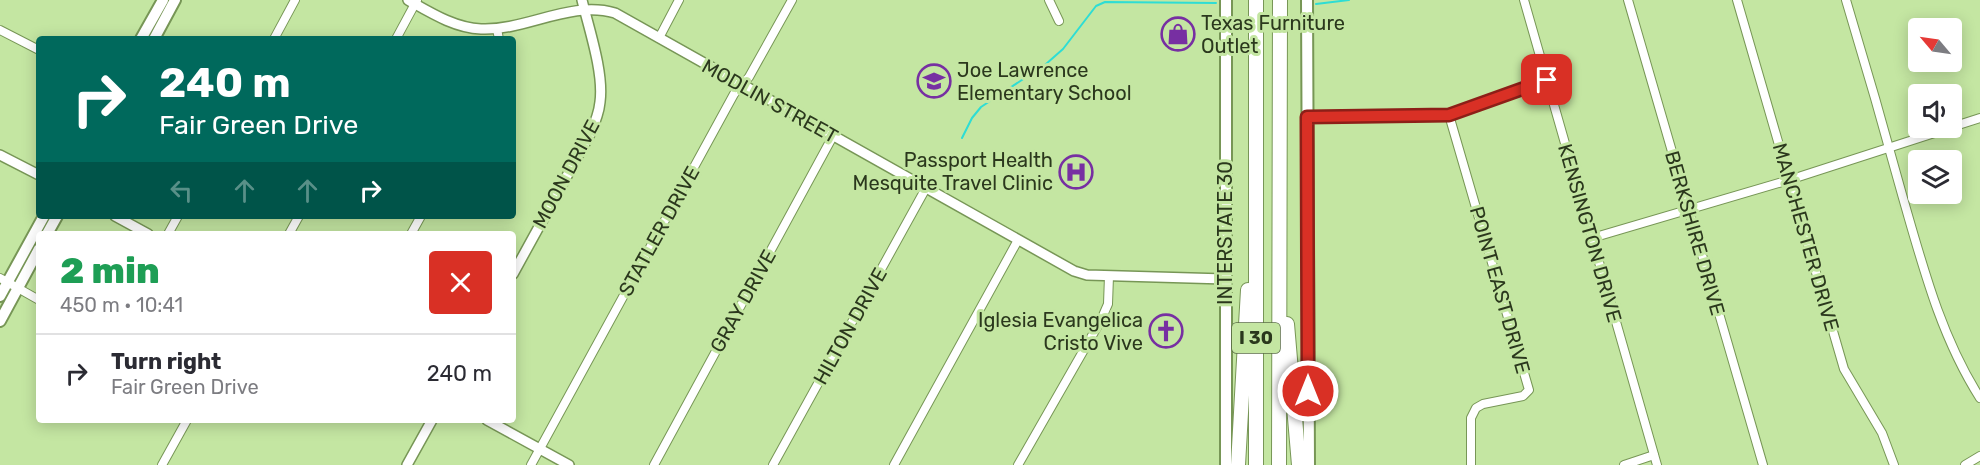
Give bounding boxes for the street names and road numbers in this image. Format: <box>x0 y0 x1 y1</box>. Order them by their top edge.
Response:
street label: MODLIN STREET <box>698 54 842 148</box>
street label: MOON DRIVE <box>527 116 605 232</box>
street label: MANCHESTER DRIVE <box>1768 140 1844 334</box>
street label: KENSINGTON DRIVE <box>1553 141 1627 325</box>
street label: BERKSHIRE DRIVE <box>1660 148 1730 318</box>
street label: INTERSTATE 30 <box>1213 161 1237 305</box>
street label: STATLER DRIVE <box>613 162 705 300</box>
street label: POINT EAST DRIVE <box>1465 204 1535 376</box>
street label: GRAY DRIVE <box>705 246 781 356</box>
street label: HILTON DRIVE <box>808 263 892 389</box>
road number: I 30 <box>1232 323 1280 353</box>

